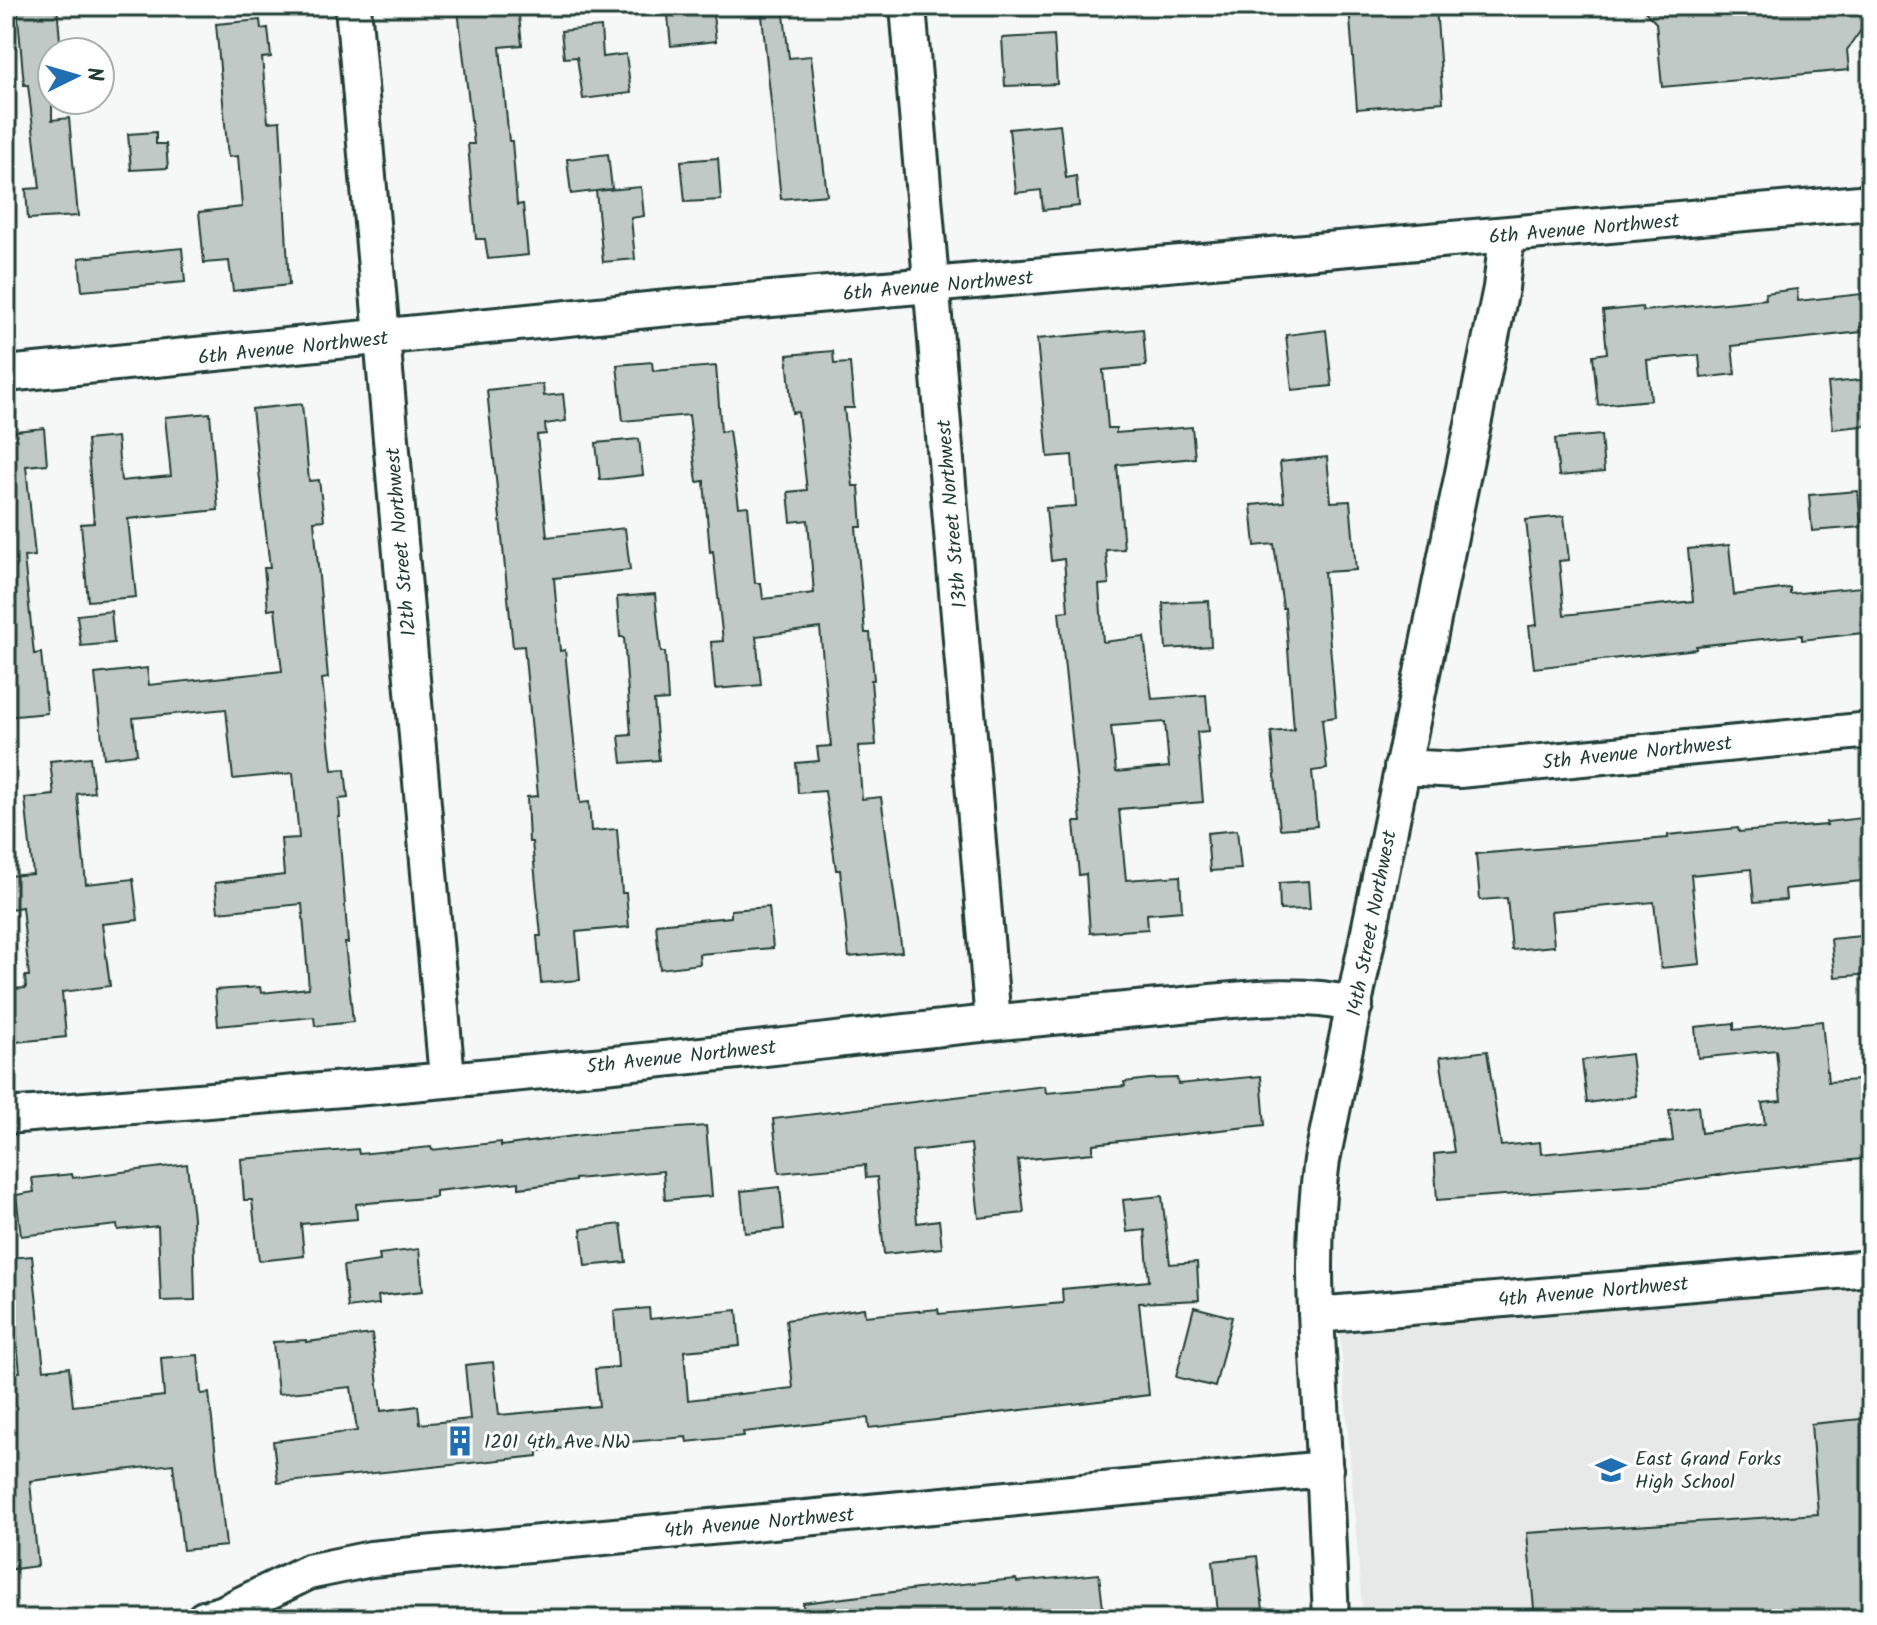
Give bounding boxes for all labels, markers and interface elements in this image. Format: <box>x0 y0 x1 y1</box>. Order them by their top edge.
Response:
north arrow <box>36 36 116 116</box>
text: N <box>75 66 111 83</box>
street label: 6th Avenue Northwest <box>1488 206 1681 254</box>
street label: 6th Avenue Northwest <box>842 263 1035 311</box>
street label: 6th Avenue Northwest <box>197 323 390 375</box>
street label: 13th Street Northwest <box>929 418 977 610</box>
street label: 12th Street Northwest <box>378 446 426 638</box>
street label: 5th Avenue Northwest <box>1541 728 1734 780</box>
street label: 14th Street Northwest <box>1339 827 1407 1019</box>
street label: 5th Avenue Northwest <box>585 1032 778 1084</box>
street label: 4th Avenue Northwest <box>1497 1269 1690 1317</box>
building icon: 1201 4th Ave NW <box>443 1424 477 1458</box>
place label: 1201 4th Ave NW <box>484 1427 631 1459</box>
place label: East Grand Forks High School <box>1635 1444 1782 1499</box>
school or university icon: East Grand Forks High School <box>1594 1453 1628 1487</box>
street label: 4th Avenue Northwest <box>663 1500 856 1548</box>

